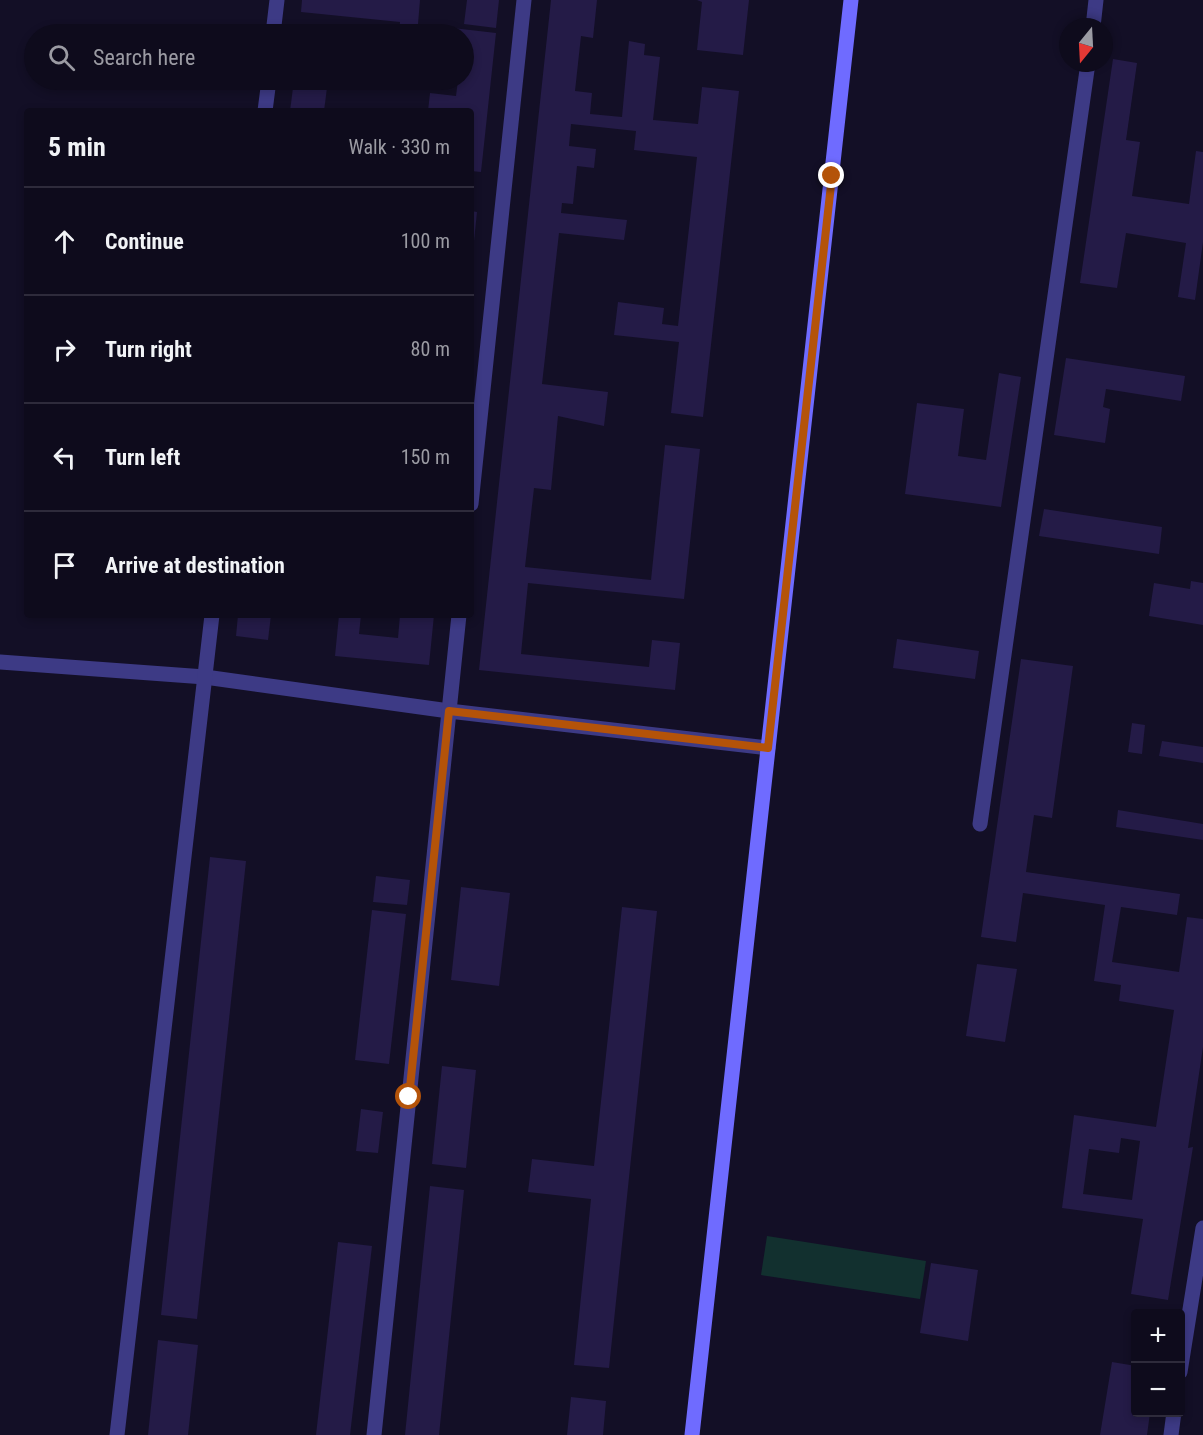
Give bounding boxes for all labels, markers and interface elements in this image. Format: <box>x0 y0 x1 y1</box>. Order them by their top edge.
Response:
north arrow <box>1059 18 1113 72</box>
search box <box>24 24 474 90</box>
icon: search <box>45 41 78 74</box>
text: Search here <box>93 45 195 70</box>
text: 5 min <box>48 132 106 162</box>
text: Walk · 330 m <box>349 135 450 159</box>
route end <box>818 162 844 188</box>
icon: ahead <box>48 225 81 258</box>
text: Continue <box>105 229 184 254</box>
text: 100 m <box>401 229 450 253</box>
icon: right <box>48 333 81 366</box>
text: Turn right <box>105 337 192 362</box>
text: 80 m <box>411 337 450 361</box>
icon: left <box>48 441 81 474</box>
text: Turn left <box>105 445 180 470</box>
text: 150 m <box>401 445 450 469</box>
icon: arrive <box>48 549 81 582</box>
text: Arrive at destination <box>105 553 285 578</box>
route start <box>395 1083 421 1109</box>
map controls <box>1131 1309 1185 1417</box>
button: + <box>1131 1309 1185 1363</box>
button: − <box>1131 1363 1185 1417</box>

